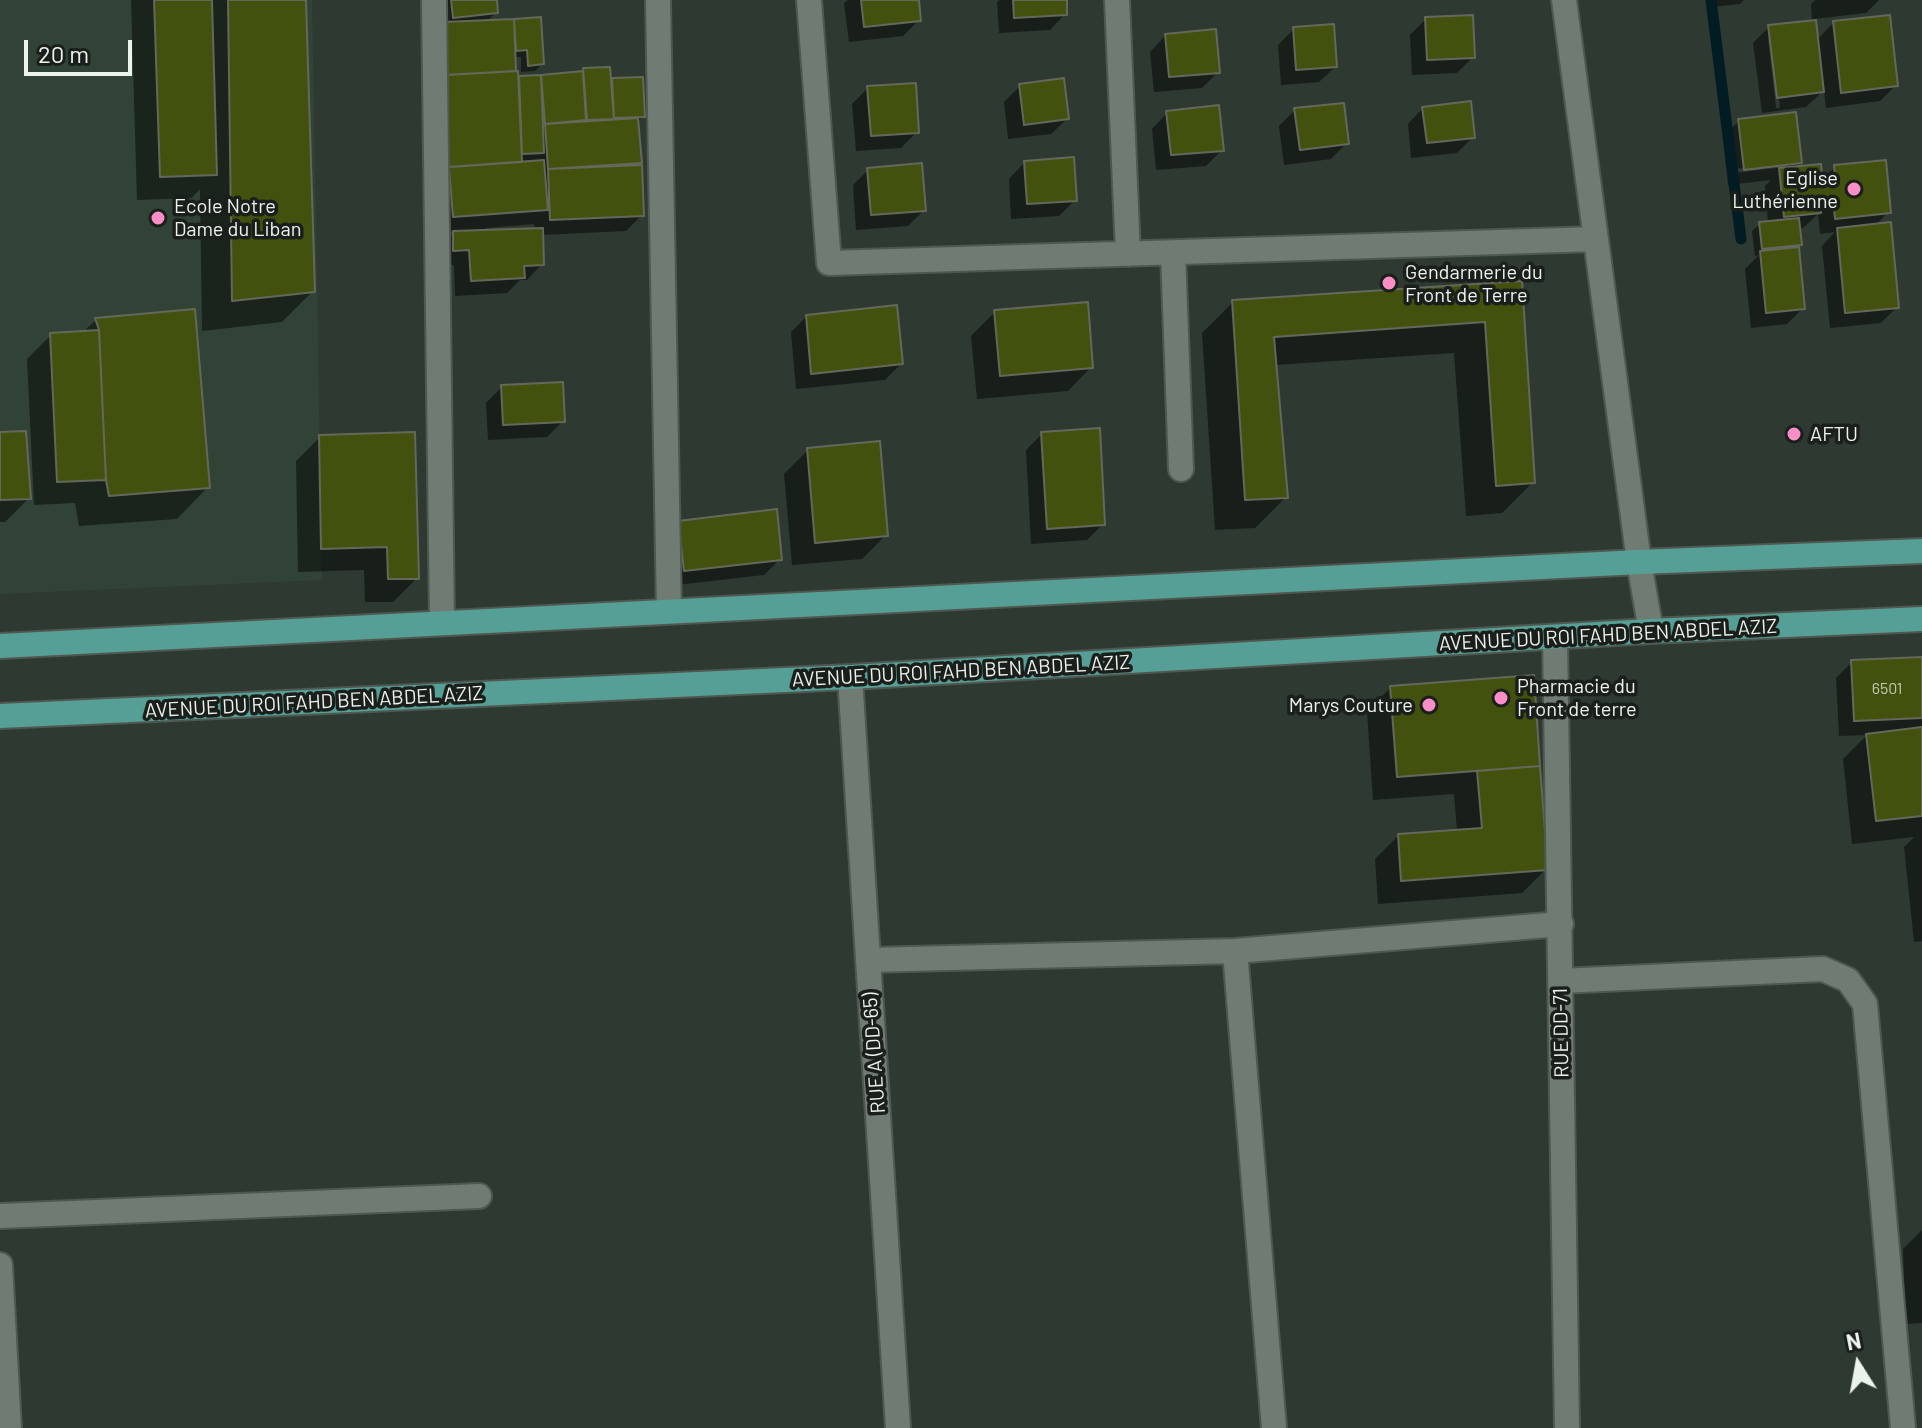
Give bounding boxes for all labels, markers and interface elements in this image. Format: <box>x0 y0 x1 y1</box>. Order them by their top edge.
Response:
scale bar <box>28 24 136 74</box>
text: 20 m <box>38 39 89 68</box>
place label: Eglise Luthérienne <box>1732 166 1838 213</box>
marker: Eglise Luthérienne <box>1845 180 1863 198</box>
place label: Ecole Notre Dame du Liban <box>174 194 302 241</box>
marker: Ecole Notre Dame du Liban <box>149 209 167 227</box>
place label: Gendarmerie du Front de Terre <box>1405 260 1543 307</box>
marker: Gendarmerie du Front de Terre <box>1380 274 1398 292</box>
place label: AFTU <box>1810 422 1858 446</box>
marker: AFTU <box>1785 425 1803 443</box>
street label: AVENUE DU ROI FAHD BEN ABDEL AZIZ <box>1438 614 1778 656</box>
street label: AVENUE DU ROI FAHD BEN ABDEL AZIZ <box>791 650 1131 692</box>
place label: Pharmacie du Front de terre <box>1517 674 1637 721</box>
house number: 6501 <box>1872 679 1902 699</box>
street label: AVENUE DU ROI FAHD BEN ABDEL AZIZ <box>144 681 484 723</box>
marker: Pharmacie du Front de terre <box>1492 689 1510 707</box>
place label: Marys Couture <box>1289 693 1413 717</box>
marker: Marys Couture <box>1420 696 1438 714</box>
street label: RUE DD-71 <box>1548 988 1574 1078</box>
street label: RUE A (DD-65) <box>858 992 890 1114</box>
north arrow <box>1818 1324 1898 1404</box>
text: N <box>1844 1326 1863 1355</box>

